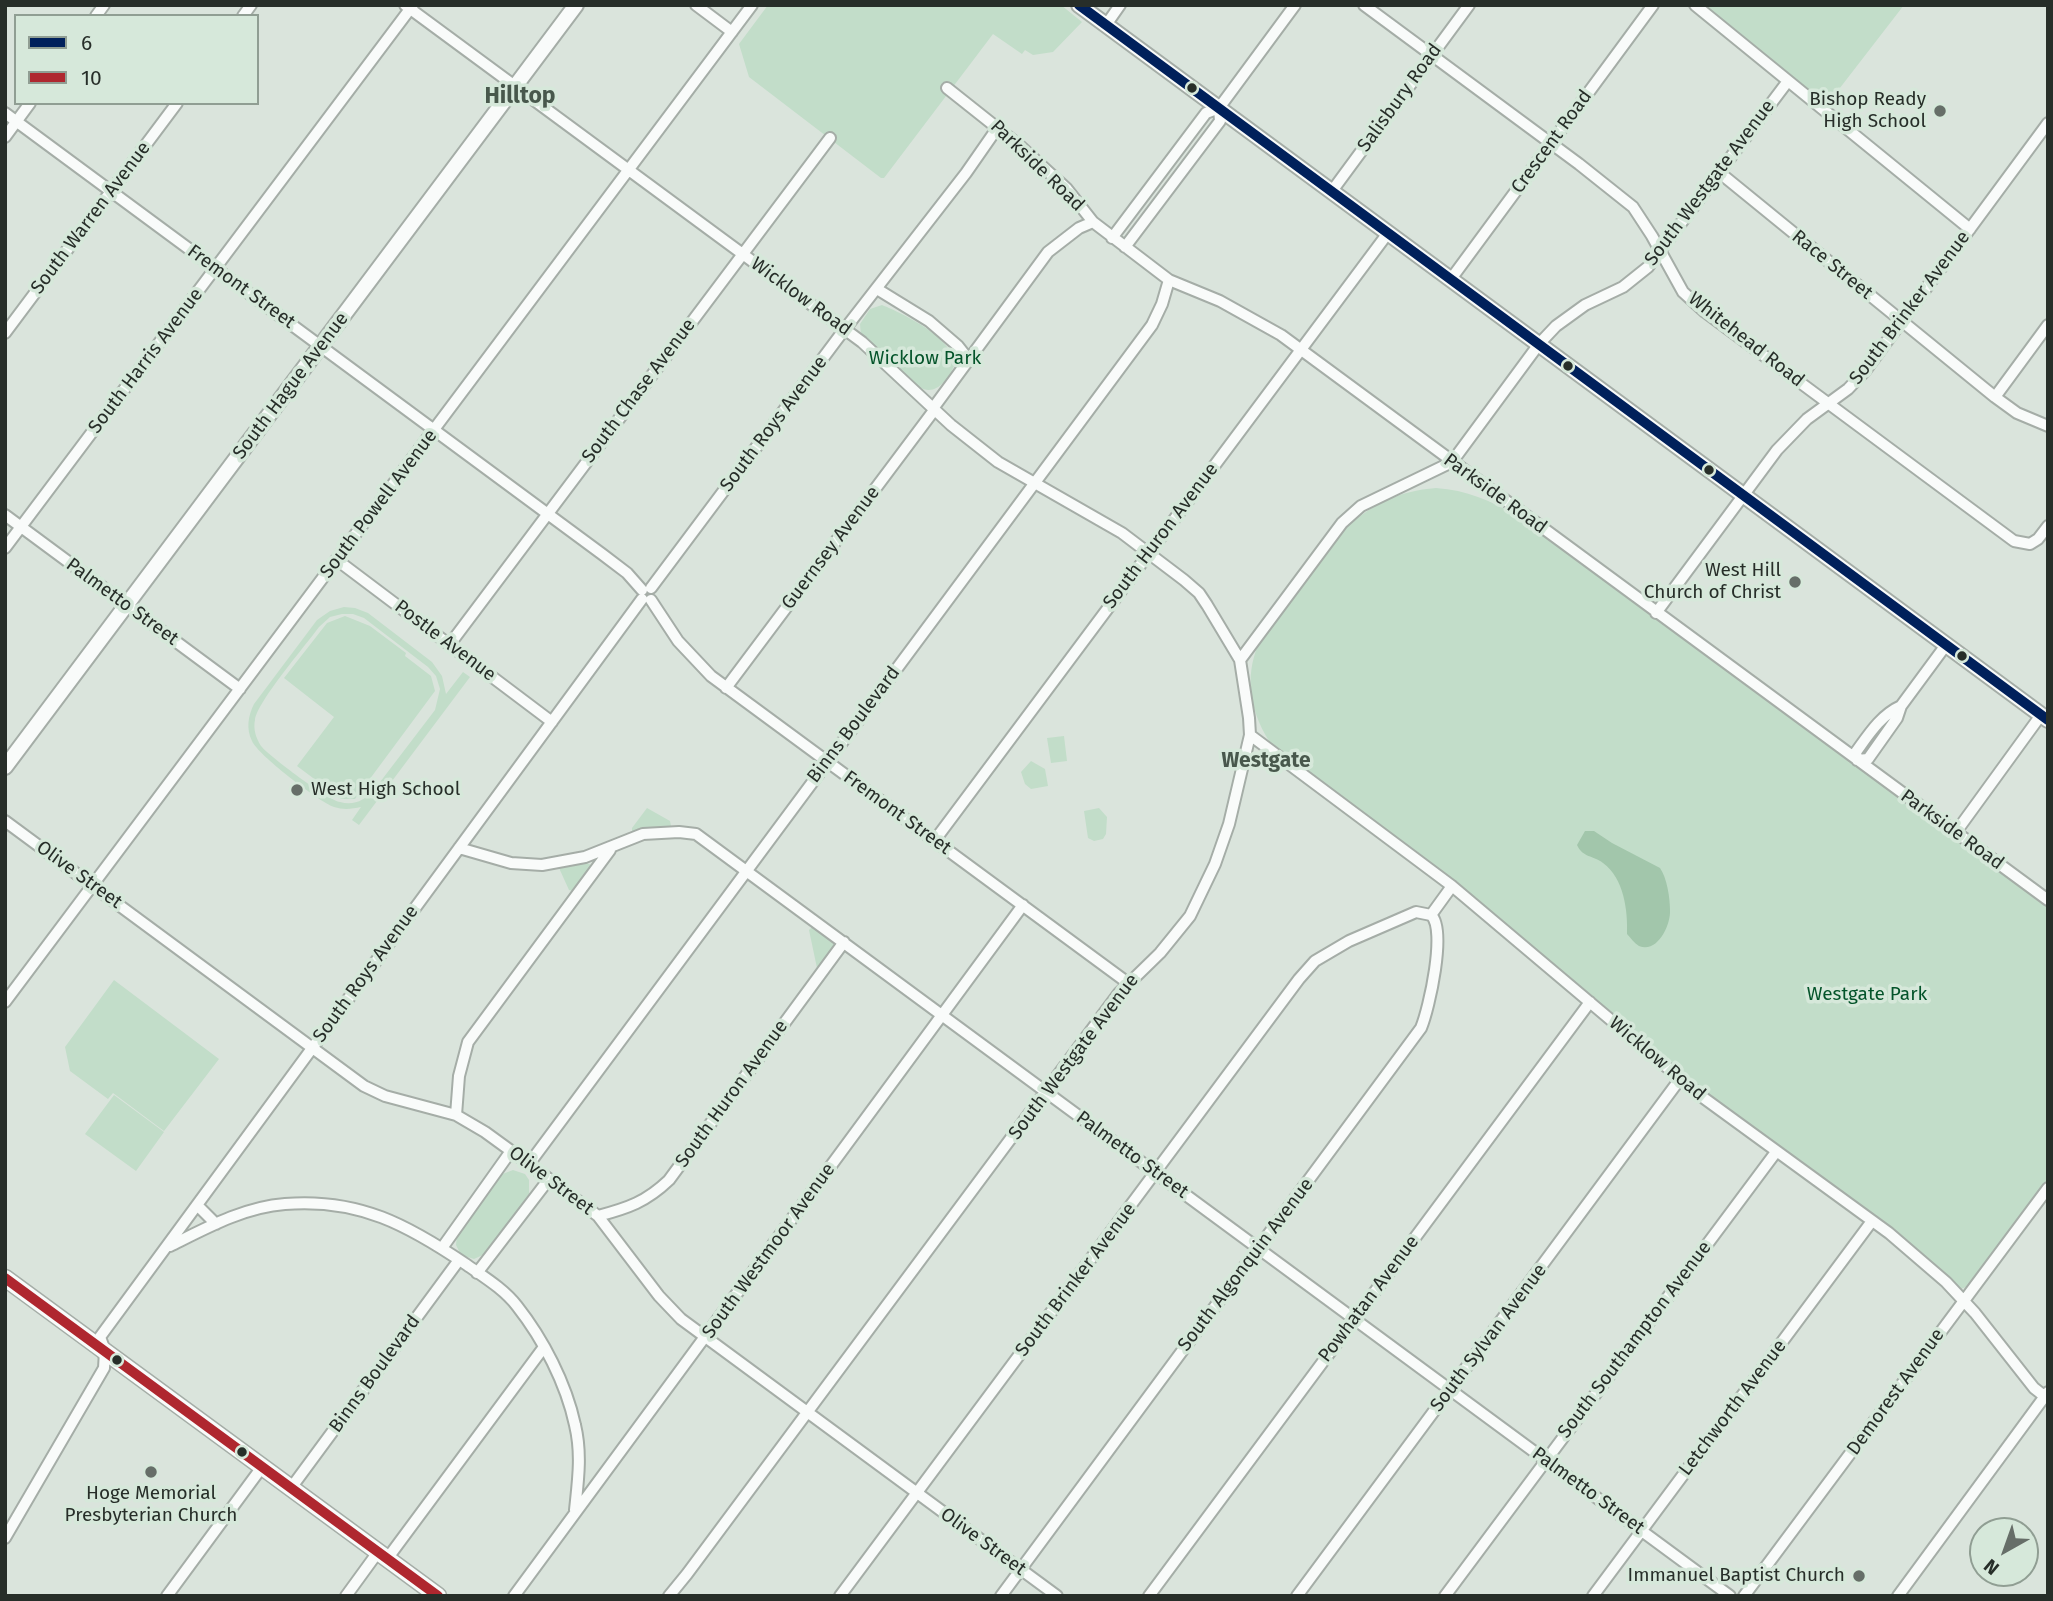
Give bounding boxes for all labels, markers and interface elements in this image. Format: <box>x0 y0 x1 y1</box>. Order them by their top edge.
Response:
legend <box>14 14 259 105</box>
text: 6 <box>81 30 92 56</box>
street label: Salisbury Road <box>1353 39 1447 157</box>
text: 10 <box>81 65 102 91</box>
unlabelled marker <box>1185 81 1199 95</box>
district label: Hilltop <box>484 83 556 111</box>
street label: Crescent Road <box>1507 86 1597 198</box>
place label: Bishop Ready High School <box>1809 89 1926 133</box>
street label: South Westgate Avenue <box>1640 96 1780 270</box>
marker: Bishop Ready High School <box>1932 103 1948 119</box>
street label: Parkside Road <box>985 115 1089 217</box>
street label: South Warren Avenue <box>26 137 156 299</box>
street label: Race Street <box>1787 226 1877 304</box>
street label: South Brinker Avenue <box>1845 227 1975 389</box>
street label: Fremont Street <box>183 240 299 334</box>
street label: Wicklow Road <box>746 253 856 341</box>
street label: South Harris Avenue <box>84 284 208 438</box>
street label: Whitehead Road <box>1683 288 1809 392</box>
street label: South Hague Avenue <box>228 308 354 464</box>
street label: South Chase Avenue <box>577 314 701 468</box>
park label: Wicklow Park <box>869 348 981 370</box>
street label: South Roys Avenue <box>716 352 832 496</box>
unlabelled marker <box>1561 359 1575 373</box>
street label: South Powell Avenue <box>316 425 442 583</box>
street label: Parkside Road <box>1439 449 1551 539</box>
street label: South Huron Avenue <box>1099 459 1223 613</box>
unlabelled marker <box>1702 463 1716 477</box>
street label: Guernsey Avenue <box>777 482 885 614</box>
street label: Palmetto Street <box>61 554 183 650</box>
place label: West Hill Church of Christ <box>1644 560 1781 604</box>
marker: West Hill Church of Christ <box>1787 574 1803 590</box>
street label: Postle Avenue <box>390 595 500 687</box>
unlabelled marker <box>1955 649 1969 663</box>
street label: Binns Boulevard <box>803 662 905 788</box>
district label: Westgate <box>1221 748 1311 774</box>
street label: Fremont Street <box>839 766 955 860</box>
place label: West High School <box>311 779 460 801</box>
marker: West High School <box>289 782 305 798</box>
street label: Parkside Road <box>1896 785 2008 875</box>
street label: Olive Street <box>32 836 126 914</box>
street label: South Roys Avenue <box>309 901 423 1047</box>
street label: South Westgate Avenue <box>1004 970 1144 1144</box>
park label: Westgate Park <box>1807 984 1927 1006</box>
street label: Wicklow Road <box>1604 1012 1710 1106</box>
street label: South Huron Avenue <box>671 1016 793 1172</box>
street label: Palmetto Street <box>1071 1107 1193 1203</box>
street label: Olive Street <box>504 1142 598 1220</box>
street label: South Westmoor Avenue <box>698 1159 840 1343</box>
street label: South Algonquin Avenue <box>1173 1174 1319 1356</box>
street label: South Brinker Avenue <box>1011 1199 1141 1361</box>
street label: Powhatan Avenue <box>1314 1231 1424 1367</box>
street label: South Southampton Avenue <box>1553 1237 1717 1443</box>
street label: South Sylvan Avenue <box>1426 1260 1552 1416</box>
street label: Binns Boulevard <box>325 1311 425 1437</box>
street label: Demorest Avenue <box>1842 1324 1950 1460</box>
street label: Letchworth Avenue <box>1674 1336 1792 1480</box>
unlabelled marker <box>110 1353 124 1367</box>
street label: Palmetto Street <box>1527 1443 1649 1539</box>
unlabelled marker <box>235 1445 249 1459</box>
marker: Hoge Memorial Presbyterian Church <box>143 1464 159 1480</box>
place label: Hoge Memorial Presbyterian Church <box>65 1483 237 1527</box>
street label: Olive Street <box>936 1503 1030 1581</box>
north arrow <box>1969 1517 2039 1587</box>
text: N <box>1979 1554 2004 1580</box>
place label: Immanuel Baptist Church <box>1628 1565 1845 1587</box>
marker: Immanuel Baptist Church <box>1851 1568 1867 1584</box>

